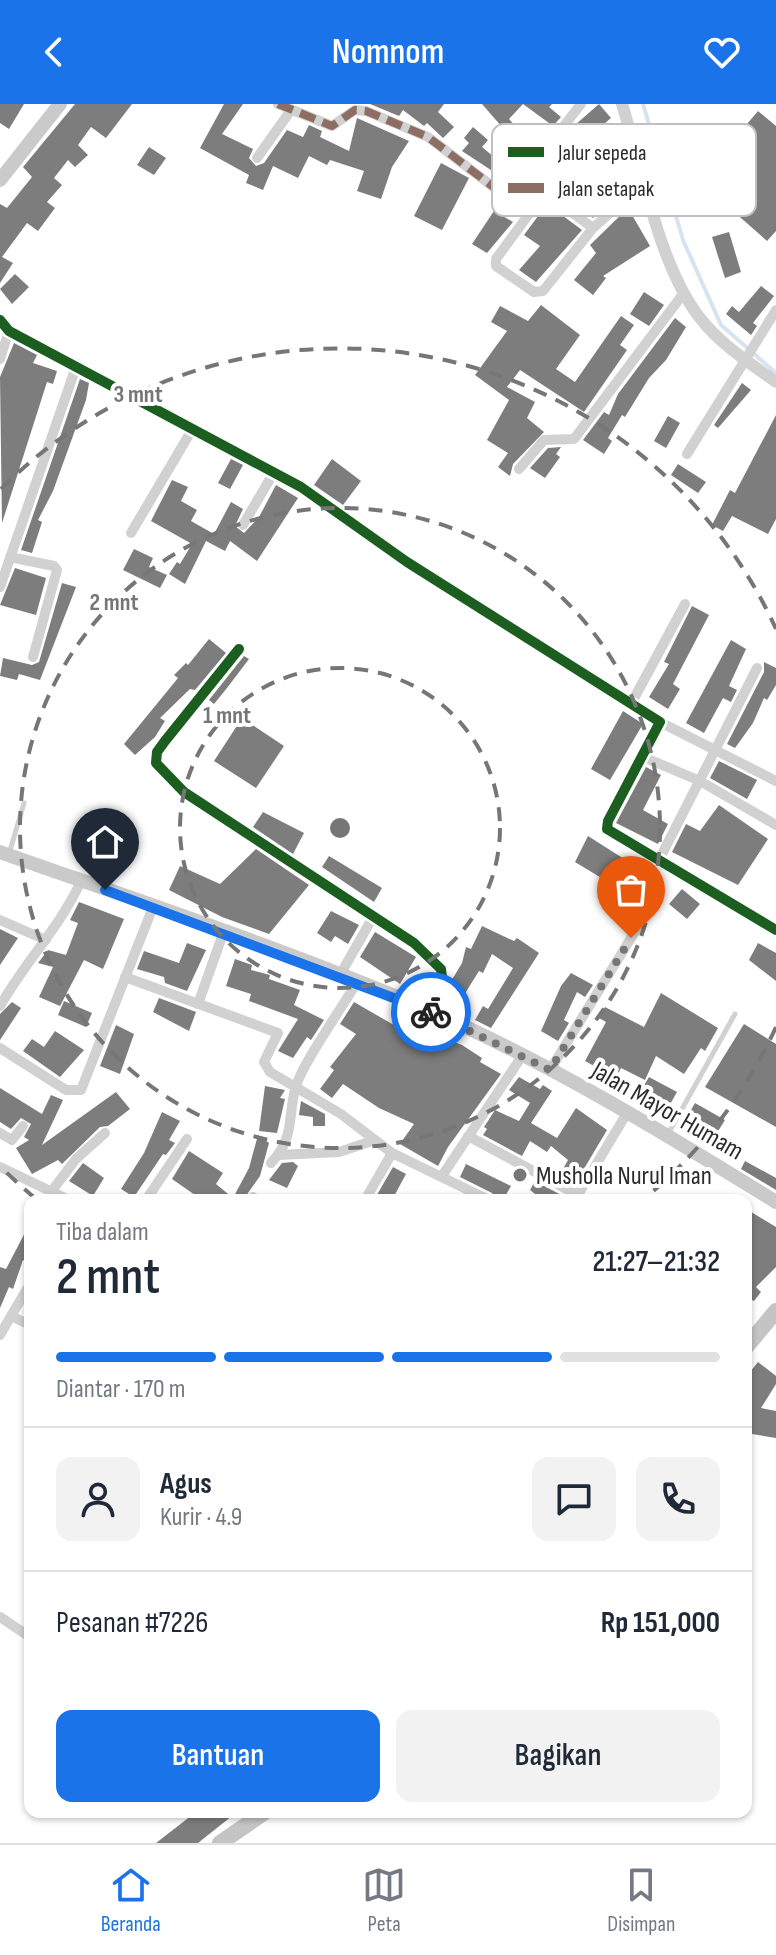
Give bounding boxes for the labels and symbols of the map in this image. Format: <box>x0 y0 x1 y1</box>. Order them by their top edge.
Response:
legend <box>492 124 756 216</box>
text: Jalur sepeda <box>557 140 646 167</box>
text: Jalan setapak <box>557 176 655 203</box>
text: 3 mnt <box>113 380 163 409</box>
text: 2 mnt <box>90 588 139 617</box>
text: 1 mnt <box>203 701 251 730</box>
pin <box>71 808 139 890</box>
centre of rings <box>326 814 354 842</box>
pin <box>597 856 665 938</box>
courier <box>391 972 471 1052</box>
street label: Jalan Mayor Humam <box>585 1055 749 1167</box>
place label: Musholla Nurul Iman <box>536 1161 712 1192</box>
marker: Musholla Nurul Iman <box>511 1166 529 1184</box>

